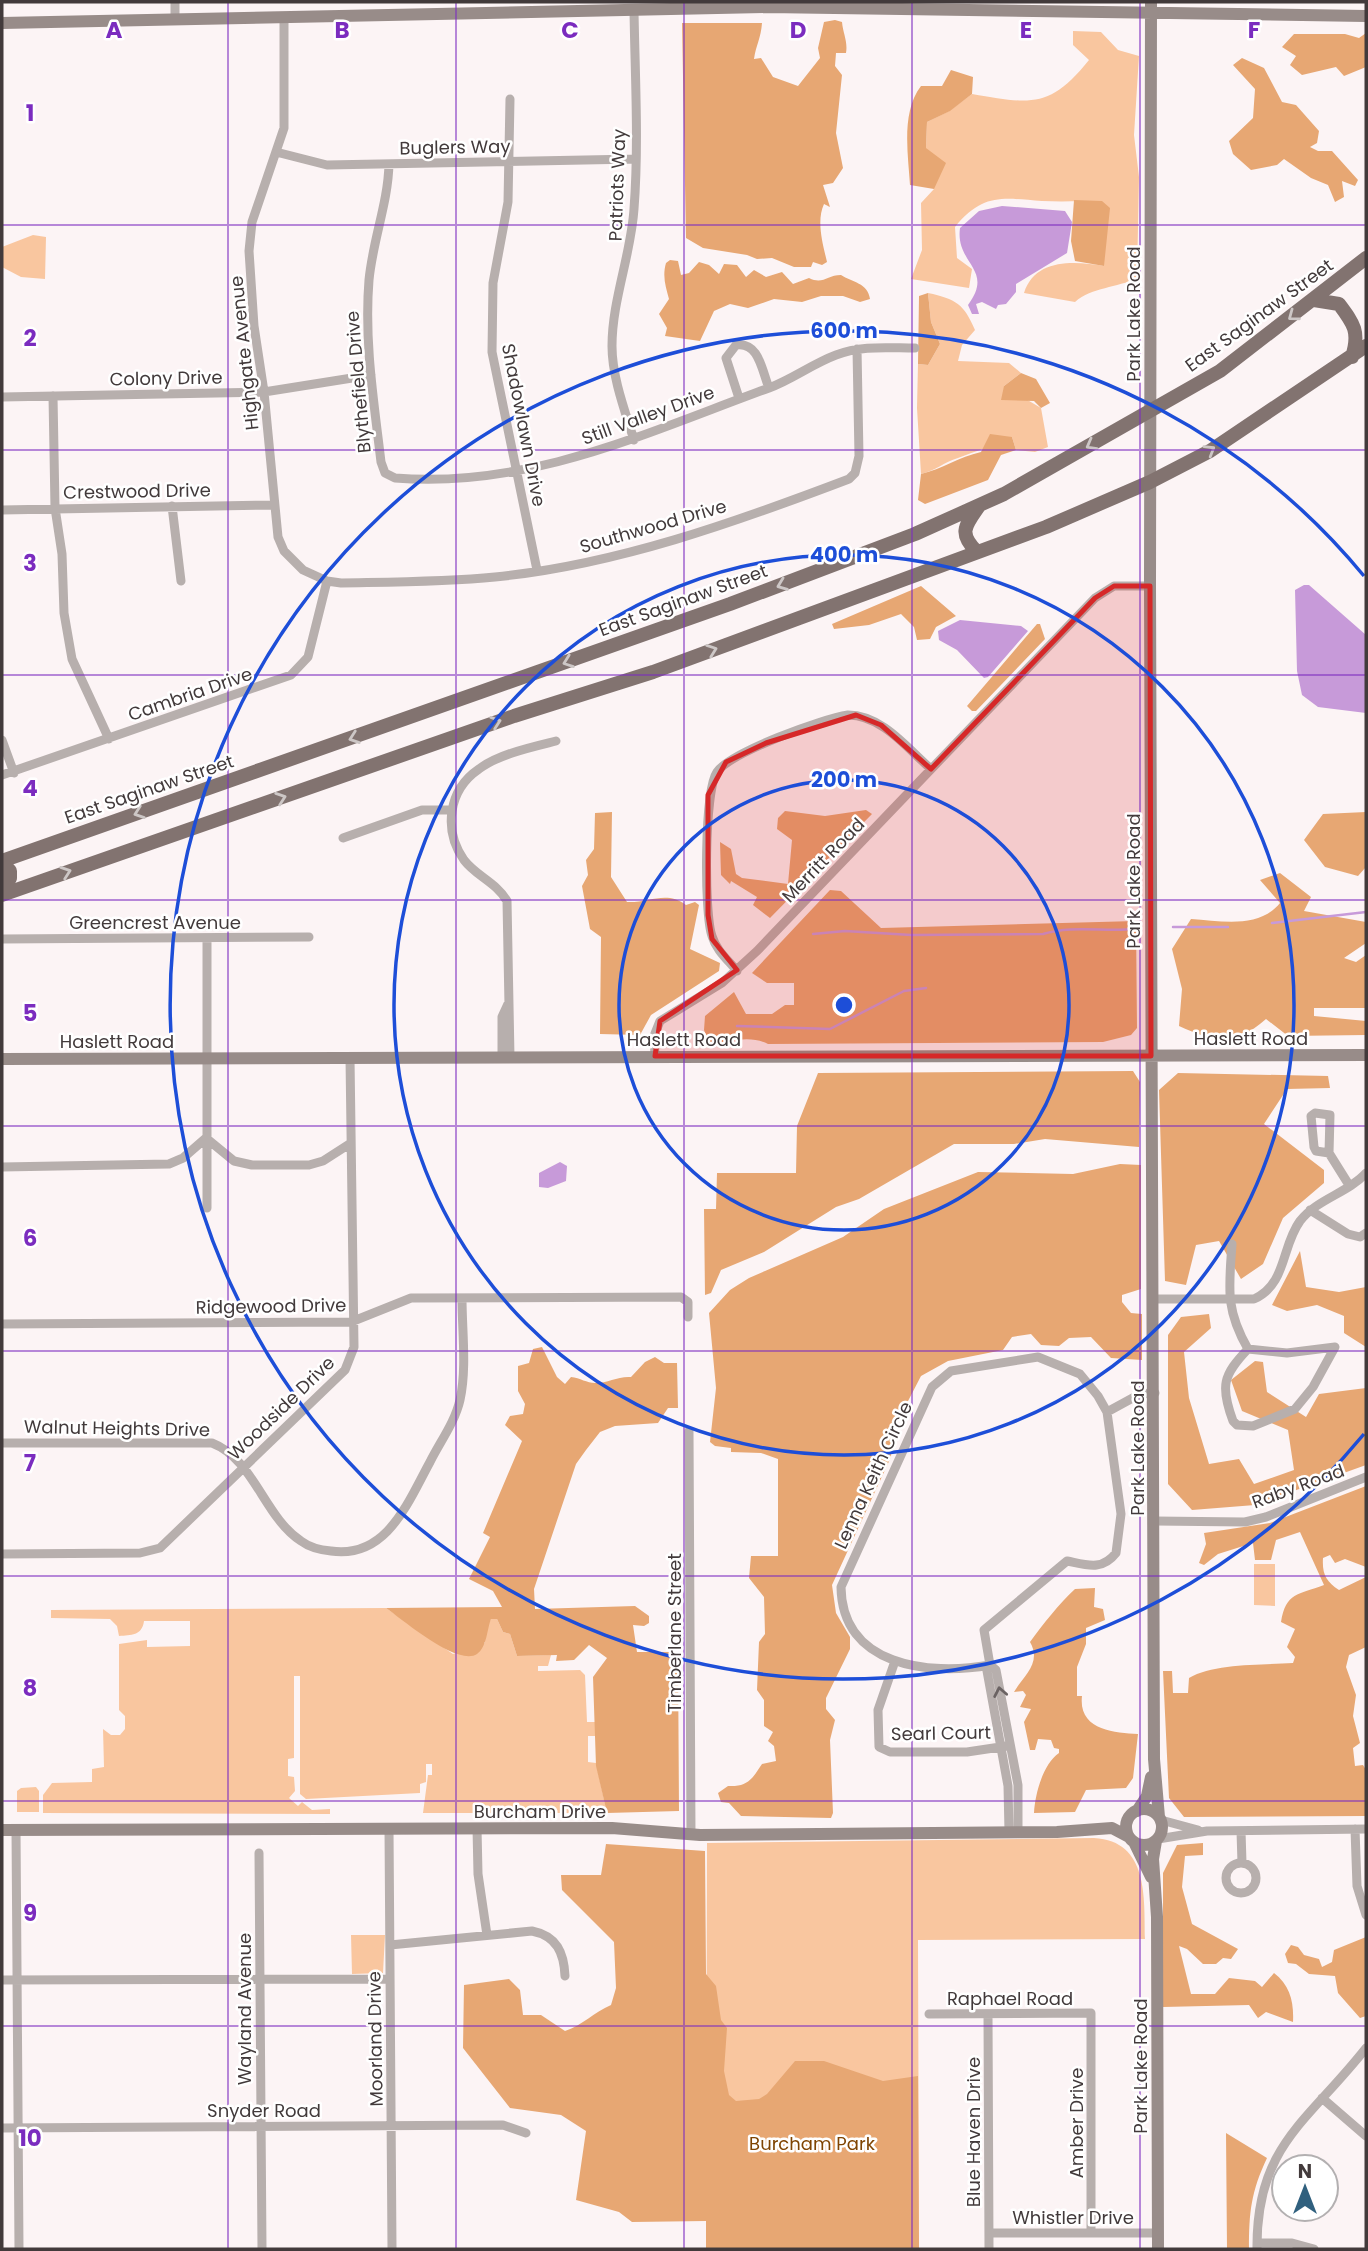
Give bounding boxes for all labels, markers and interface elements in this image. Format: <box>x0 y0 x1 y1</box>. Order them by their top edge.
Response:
text: A <box>106 14 123 46</box>
text: B <box>334 14 350 46</box>
text: C <box>561 14 579 46</box>
text: D <box>790 14 806 46</box>
text: E <box>1020 14 1032 46</box>
text: F <box>1248 14 1260 46</box>
text: 1 <box>26 97 34 129</box>
street label: Patriots Way <box>603 128 631 242</box>
street label: Buglers Way <box>399 134 511 160</box>
street label: Park Lake Road <box>1121 246 1146 382</box>
street label: East Saginaw Street <box>1180 253 1338 377</box>
street label: Highgate Avenue <box>223 275 265 431</box>
one-way arrow <box>1289 307 1301 320</box>
street label: Blythefield Drive <box>339 310 377 454</box>
text: 600 m <box>810 316 878 345</box>
text: 2 <box>23 322 37 354</box>
street label: Shadowlawn Drive <box>496 341 552 509</box>
street label: Colony Drive <box>109 365 223 391</box>
street label: Still Valley Drive <box>578 379 718 451</box>
one-way arrow <box>1086 437 1098 451</box>
one-way arrow <box>1203 445 1216 458</box>
street label: Crestwood Drive <box>63 477 211 505</box>
street label: Southwood Drive <box>577 493 729 559</box>
text: 400 m <box>810 540 878 569</box>
text: 3 <box>23 547 37 579</box>
street label: East Saginaw Street <box>595 558 771 642</box>
one-way arrow <box>777 576 789 590</box>
one-way arrow <box>705 644 717 658</box>
one-way arrow <box>563 654 575 668</box>
street label: Cambria Drive <box>124 661 256 727</box>
one-way arrow <box>489 717 501 731</box>
one-way arrow <box>348 730 360 744</box>
street label: East Saginaw Street <box>61 748 237 830</box>
text: 200 m <box>811 765 877 794</box>
text: 4 <box>22 772 38 804</box>
one-way arrow <box>275 792 287 806</box>
one-way arrow <box>133 805 145 819</box>
street label: Merritt Road <box>776 812 870 908</box>
street label: Park Lake Road <box>1121 813 1146 949</box>
one-way arrow <box>60 866 72 880</box>
street label: Greencrest Avenue <box>69 910 241 935</box>
centre of rings <box>832 993 856 1017</box>
text: 5 <box>23 997 37 1029</box>
street label: Haslett Road <box>1194 1026 1308 1051</box>
street label: Haslett Road <box>627 1027 741 1052</box>
street label: Haslett Road <box>60 1029 174 1054</box>
text: 6 <box>23 1222 37 1254</box>
street label: Ridgewood Drive <box>195 1292 347 1320</box>
street label: Woodside Drive <box>222 1350 340 1466</box>
street label: Park Lake Road <box>1125 1380 1150 1516</box>
street label: Lenna Keith Circle <box>828 1397 918 1553</box>
street label: Walnut Heights Drive <box>24 1414 210 1442</box>
text: 7 <box>24 1447 36 1479</box>
street label: Raby Road <box>1248 1458 1348 1514</box>
street label: Timberlane Street <box>662 1553 687 1713</box>
text: 8 <box>23 1672 37 1704</box>
one-way arrow <box>994 1686 1009 1698</box>
street label: Searl Court <box>891 1720 991 1746</box>
street label: Burcham Drive <box>474 1799 606 1824</box>
text: 9 <box>23 1897 37 1929</box>
street label: Wayland Avenue <box>232 1933 257 2085</box>
street label: Moorland Drive <box>361 1971 389 2107</box>
street label: Raphael Road <box>947 1986 1073 2011</box>
street label: Park Lake Road <box>1128 1998 1153 2134</box>
street label: Blue Haven Drive <box>961 2057 986 2207</box>
street label: Amber Drive <box>1064 2068 1089 2178</box>
street label: Snyder Road <box>207 2098 321 2123</box>
text: 10 <box>18 2122 42 2154</box>
park label: Burcham Park <box>749 2131 876 2156</box>
north arrow <box>1270 2153 1340 2223</box>
text: N <box>1298 2158 1312 2185</box>
street label: Whistler Drive <box>1012 2205 1134 2230</box>

